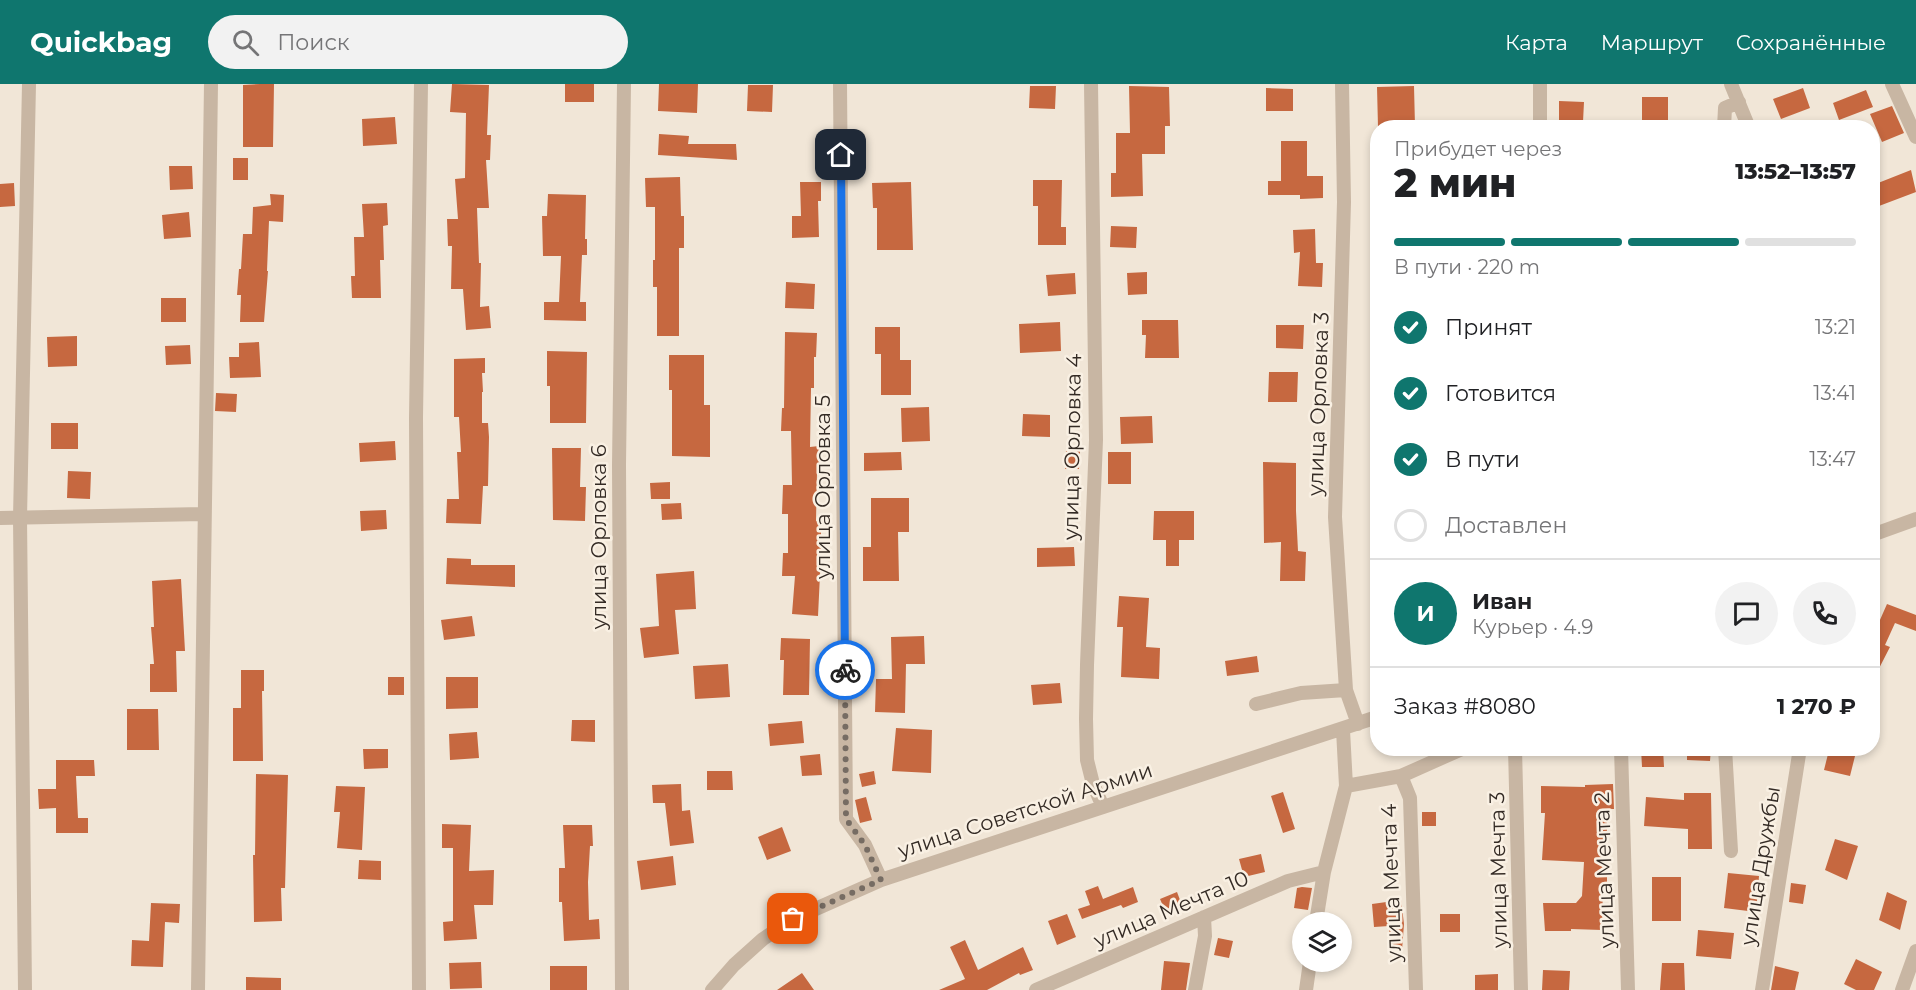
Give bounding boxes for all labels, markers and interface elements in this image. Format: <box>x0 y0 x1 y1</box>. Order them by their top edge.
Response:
search box <box>208 15 628 69</box>
text: Quickbag <box>30 25 172 59</box>
icon: search <box>229 26 262 59</box>
text: Поиск <box>277 29 350 56</box>
text: Карта <box>1505 30 1568 55</box>
text: Маршрут <box>1601 30 1703 55</box>
text: Сохранённые <box>1736 30 1886 55</box>
pin <box>815 129 866 180</box>
text: Прибудет через <box>1394 137 1562 161</box>
icon: home <box>824 138 857 171</box>
text: 13:52–13:57 <box>1735 158 1856 185</box>
text: 2 мин <box>1394 159 1516 207</box>
text: В пути · 220 m <box>1394 255 1540 279</box>
street label: улица Орловка 3 <box>1302 311 1334 498</box>
icon: check <box>1394 311 1427 344</box>
text: Принят <box>1445 314 1532 341</box>
text: 13:21 <box>1815 315 1856 339</box>
street label: улица Орловка 4 <box>1058 354 1086 541</box>
icon: check <box>1394 377 1427 410</box>
text: Готовится <box>1445 380 1556 407</box>
text: 13:41 <box>1813 381 1856 405</box>
street label: улица Орловка 5 <box>810 395 835 580</box>
icon: check <box>1394 443 1427 476</box>
street label: улица Орловка 6 <box>586 444 611 631</box>
text: В пути <box>1445 446 1520 473</box>
text: 13:47 <box>1809 447 1856 471</box>
text: Доставлен <box>1445 512 1567 539</box>
button: chat <box>1715 582 1778 645</box>
button: phone <box>1793 582 1856 645</box>
text: Иван <box>1472 588 1532 615</box>
text: И <box>1416 600 1435 627</box>
text: Курьер · 4.9 <box>1472 615 1593 639</box>
courier <box>815 640 875 700</box>
icon: bike <box>829 654 862 687</box>
text: Заказ #8080 <box>1394 693 1536 720</box>
text: 1 270 ₽ <box>1777 693 1856 720</box>
street label: улица Советской Армии <box>894 757 1155 863</box>
street label: улица Дружбы <box>1735 785 1785 948</box>
street label: улица Мечта 2 <box>1589 791 1619 950</box>
street label: улица Мечта 3 <box>1484 792 1512 949</box>
street label: улица Мечта 4 <box>1376 803 1406 964</box>
street label: улица Мечта 10 <box>1089 865 1252 953</box>
pin <box>767 893 818 944</box>
icon: bag <box>776 902 809 935</box>
map controls <box>1292 912 1352 972</box>
button: layers <box>1292 912 1352 972</box>

